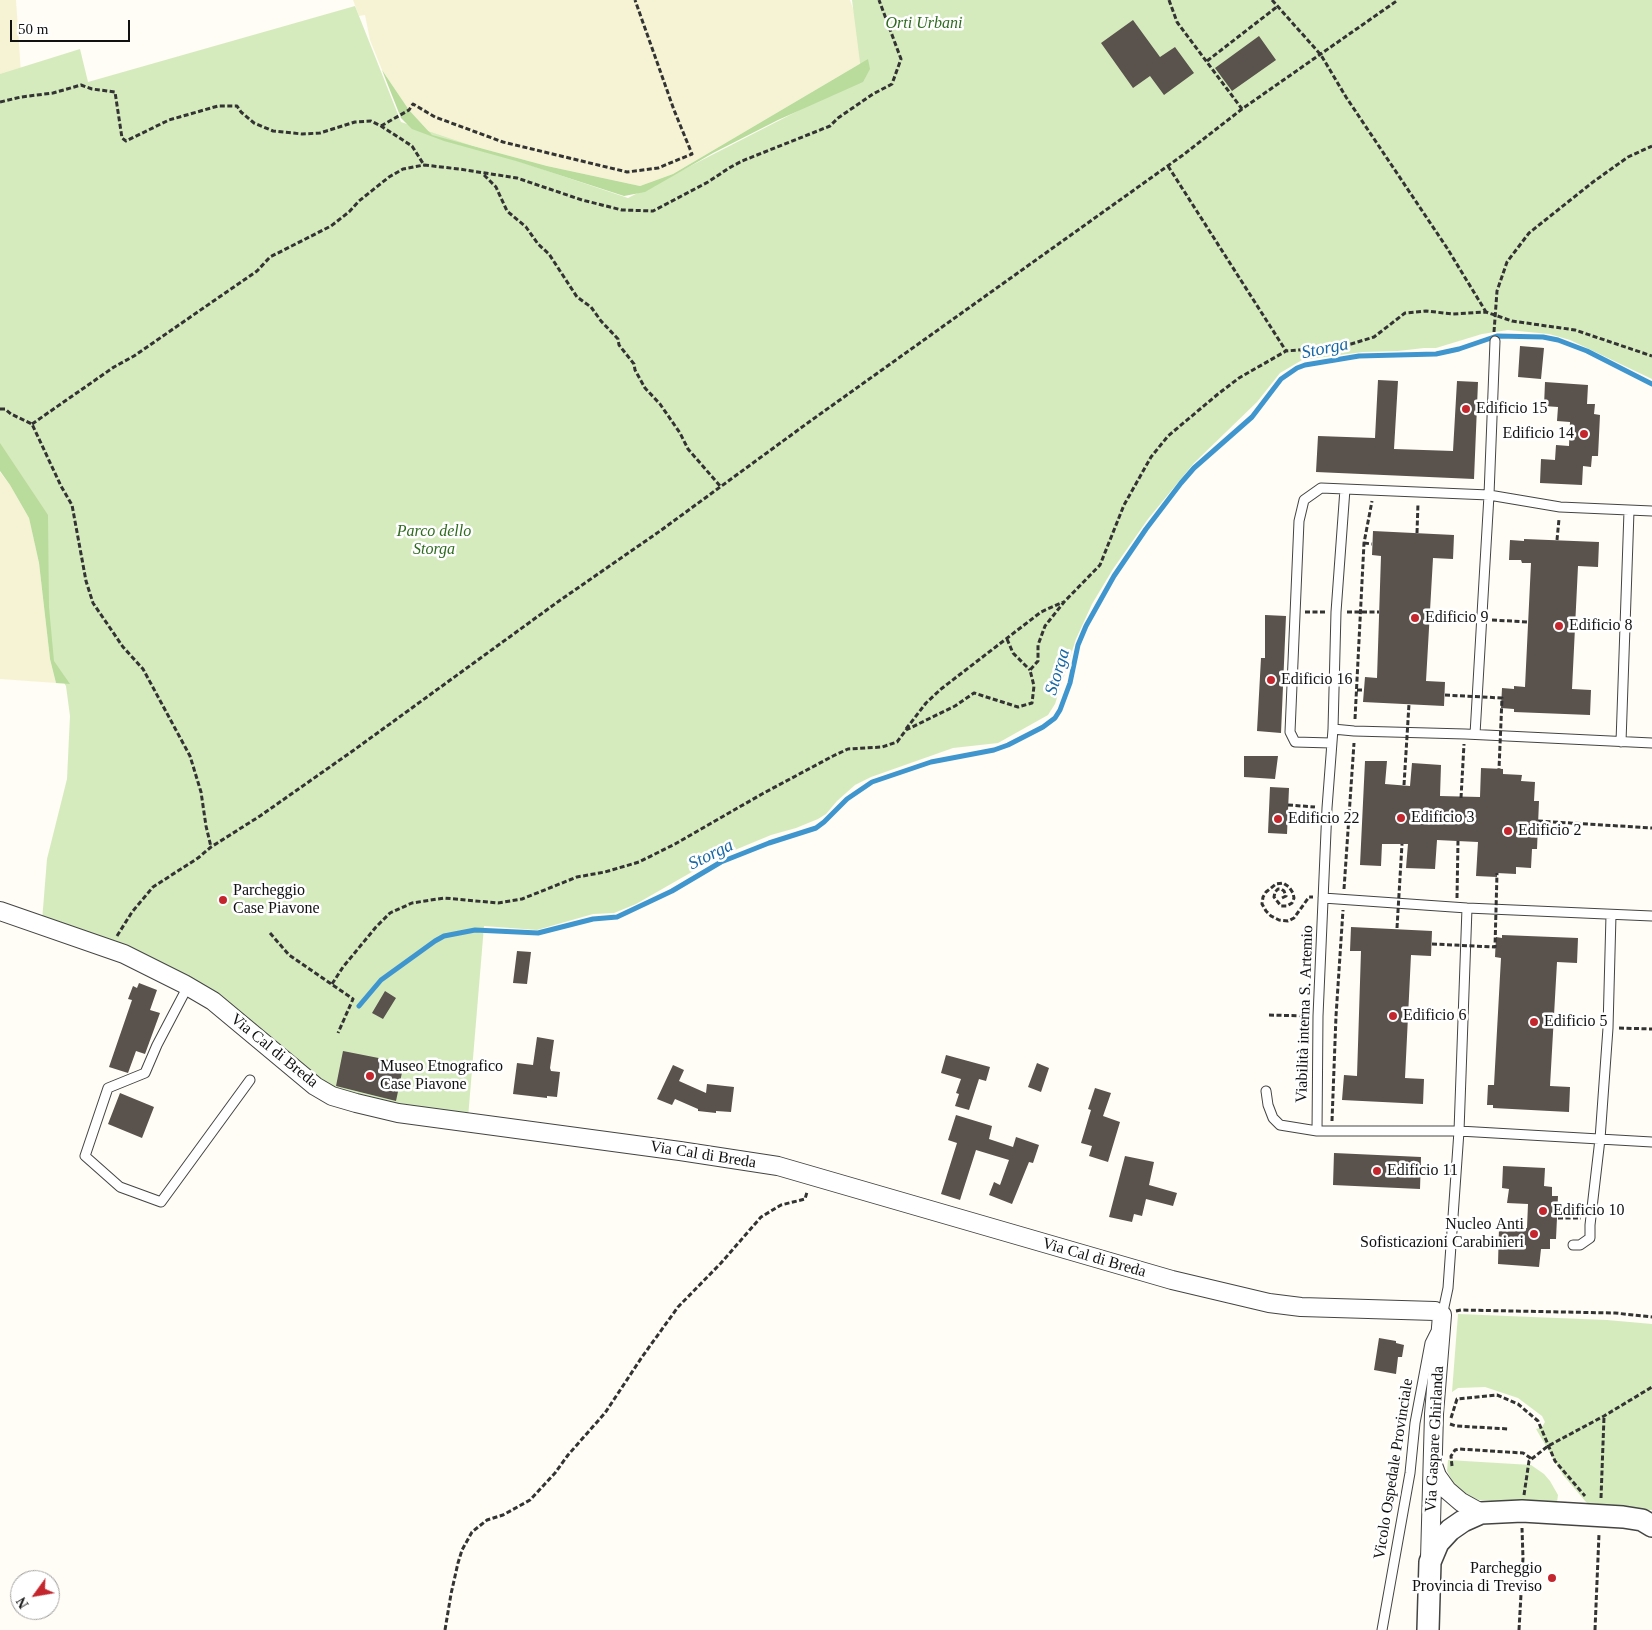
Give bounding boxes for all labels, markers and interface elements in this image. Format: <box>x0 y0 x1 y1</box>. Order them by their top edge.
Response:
scale bar <box>12 10 132 42</box>
park label: Orti Urbani <box>886 14 962 34</box>
text: 50 m <box>18 21 48 37</box>
water label: Storga <box>1300 334 1350 364</box>
place label: Edificio 15 <box>1476 399 1548 419</box>
marker: Edificio 15 <box>1460 403 1472 415</box>
place label: Edificio 14 <box>1502 424 1574 444</box>
marker: Edificio 14 <box>1578 428 1590 440</box>
park label: Parco dello Storga <box>397 522 471 560</box>
place label: Edificio 9 <box>1425 608 1489 628</box>
marker: Edificio 9 <box>1409 612 1421 624</box>
place label: Edificio 8 <box>1569 616 1633 636</box>
marker: Edificio 8 <box>1553 620 1565 632</box>
water label: Storga <box>1041 646 1075 698</box>
place label: Edificio 16 <box>1281 670 1353 690</box>
marker: Edificio 16 <box>1265 674 1277 686</box>
place label: Edificio 3 <box>1411 808 1475 828</box>
place label: Edificio 22 <box>1288 809 1360 829</box>
marker: Edificio 3 <box>1395 812 1407 824</box>
marker: Edificio 22 <box>1272 813 1284 825</box>
place label: Edificio 2 <box>1518 821 1582 841</box>
marker: Edificio 2 <box>1502 825 1514 837</box>
water label: Storga <box>685 835 737 875</box>
place label: Parcheggio Case Piavone <box>233 881 320 919</box>
marker: Parcheggio Case Piavone <box>217 894 229 906</box>
street label: Viabilità interna S. Artemio <box>1292 925 1318 1103</box>
place label: Edificio 6 <box>1403 1006 1467 1026</box>
street label: Via Cal di Breda <box>226 1010 322 1092</box>
marker: Edificio 6 <box>1387 1010 1399 1022</box>
place label: Edificio 5 <box>1544 1012 1608 1032</box>
marker: Edificio 5 <box>1528 1016 1540 1028</box>
place label: Museo Etnografico Case Piavone <box>380 1057 503 1095</box>
marker: Museo Etnografico Case Piavone <box>364 1070 376 1082</box>
street label: Via Cal di Breda <box>649 1137 757 1173</box>
place label: Edificio 11 <box>1387 1161 1458 1181</box>
marker: Edificio 11 <box>1371 1165 1383 1177</box>
place label: Edificio 10 <box>1553 1201 1625 1221</box>
marker: Edificio 10 <box>1537 1205 1549 1217</box>
place label: Nucleo Anti Sofisticazioni Carabinieri <box>1360 1215 1524 1253</box>
marker: Nucleo Anti Sofisticazioni Carabinieri <box>1528 1228 1540 1240</box>
street label: Via Cal di Breda <box>1040 1234 1148 1282</box>
street label: Via Gaspare Ghirlanda <box>1422 1365 1448 1513</box>
street label: Vicolo Ospedale Provinciale <box>1370 1377 1418 1561</box>
place label: Parcheggio Provincia di Treviso <box>1412 1559 1542 1597</box>
north arrow <box>10 1570 60 1620</box>
marker: Parcheggio Provincia di Treviso <box>1546 1572 1558 1584</box>
text: N <box>14 1594 32 1611</box>

